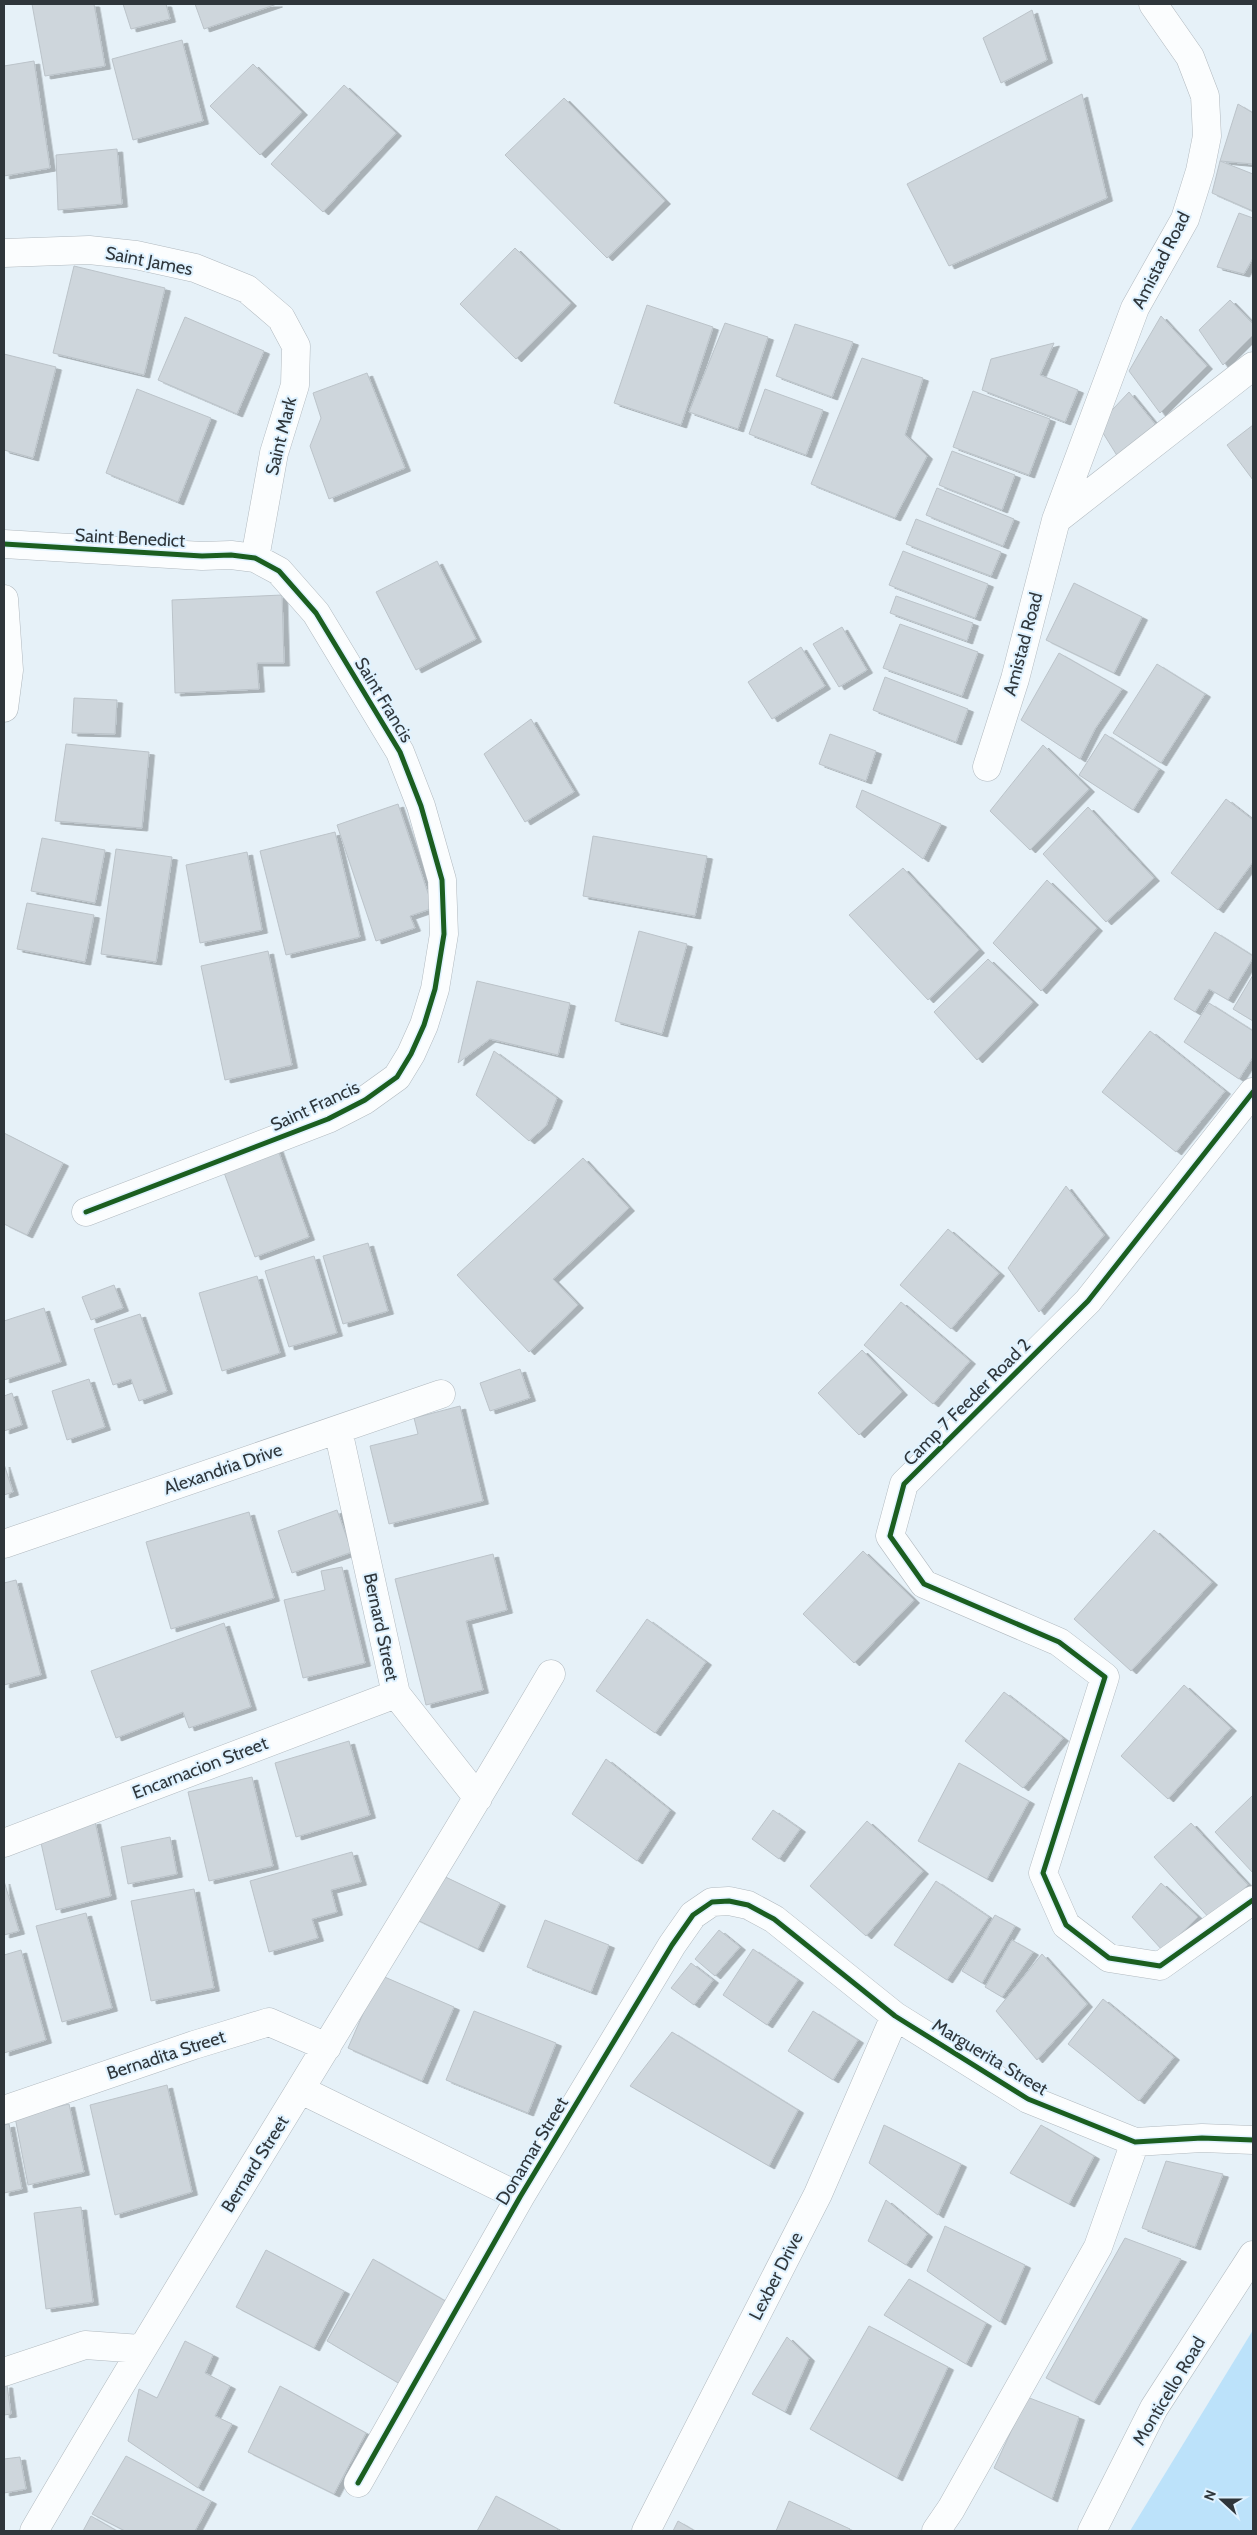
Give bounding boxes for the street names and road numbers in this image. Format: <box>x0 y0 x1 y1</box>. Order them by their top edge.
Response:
street label: Amistad Road <box>1127 208 1195 312</box>
street label: Saint James <box>103 242 195 280</box>
street label: Saint Mark <box>261 394 302 477</box>
street label: Saint Benedict <box>74 524 186 552</box>
street label: Amistad Road <box>999 590 1047 698</box>
street label: Saint Francis <box>350 653 418 747</box>
street label: Saint Francis <box>267 1076 363 1136</box>
street label: Camp 7 Feeder Road 2 <box>899 1334 1035 1470</box>
street label: Alexandria Drive <box>161 1438 285 1500</box>
street label: Bernard Street <box>359 1571 403 1683</box>
street label: Encarnacion Street <box>129 1732 271 1804</box>
street label: Marguerita Street <box>928 2014 1052 2100</box>
street label: Bernadita Street <box>104 2026 228 2084</box>
street label: Donamar Street <box>491 2093 573 2209</box>
street label: Bernard Street <box>216 2111 294 2217</box>
street label: Lexber Drive <box>744 2228 808 2324</box>
street label: Monticello Road <box>1128 2333 1210 2449</box>

